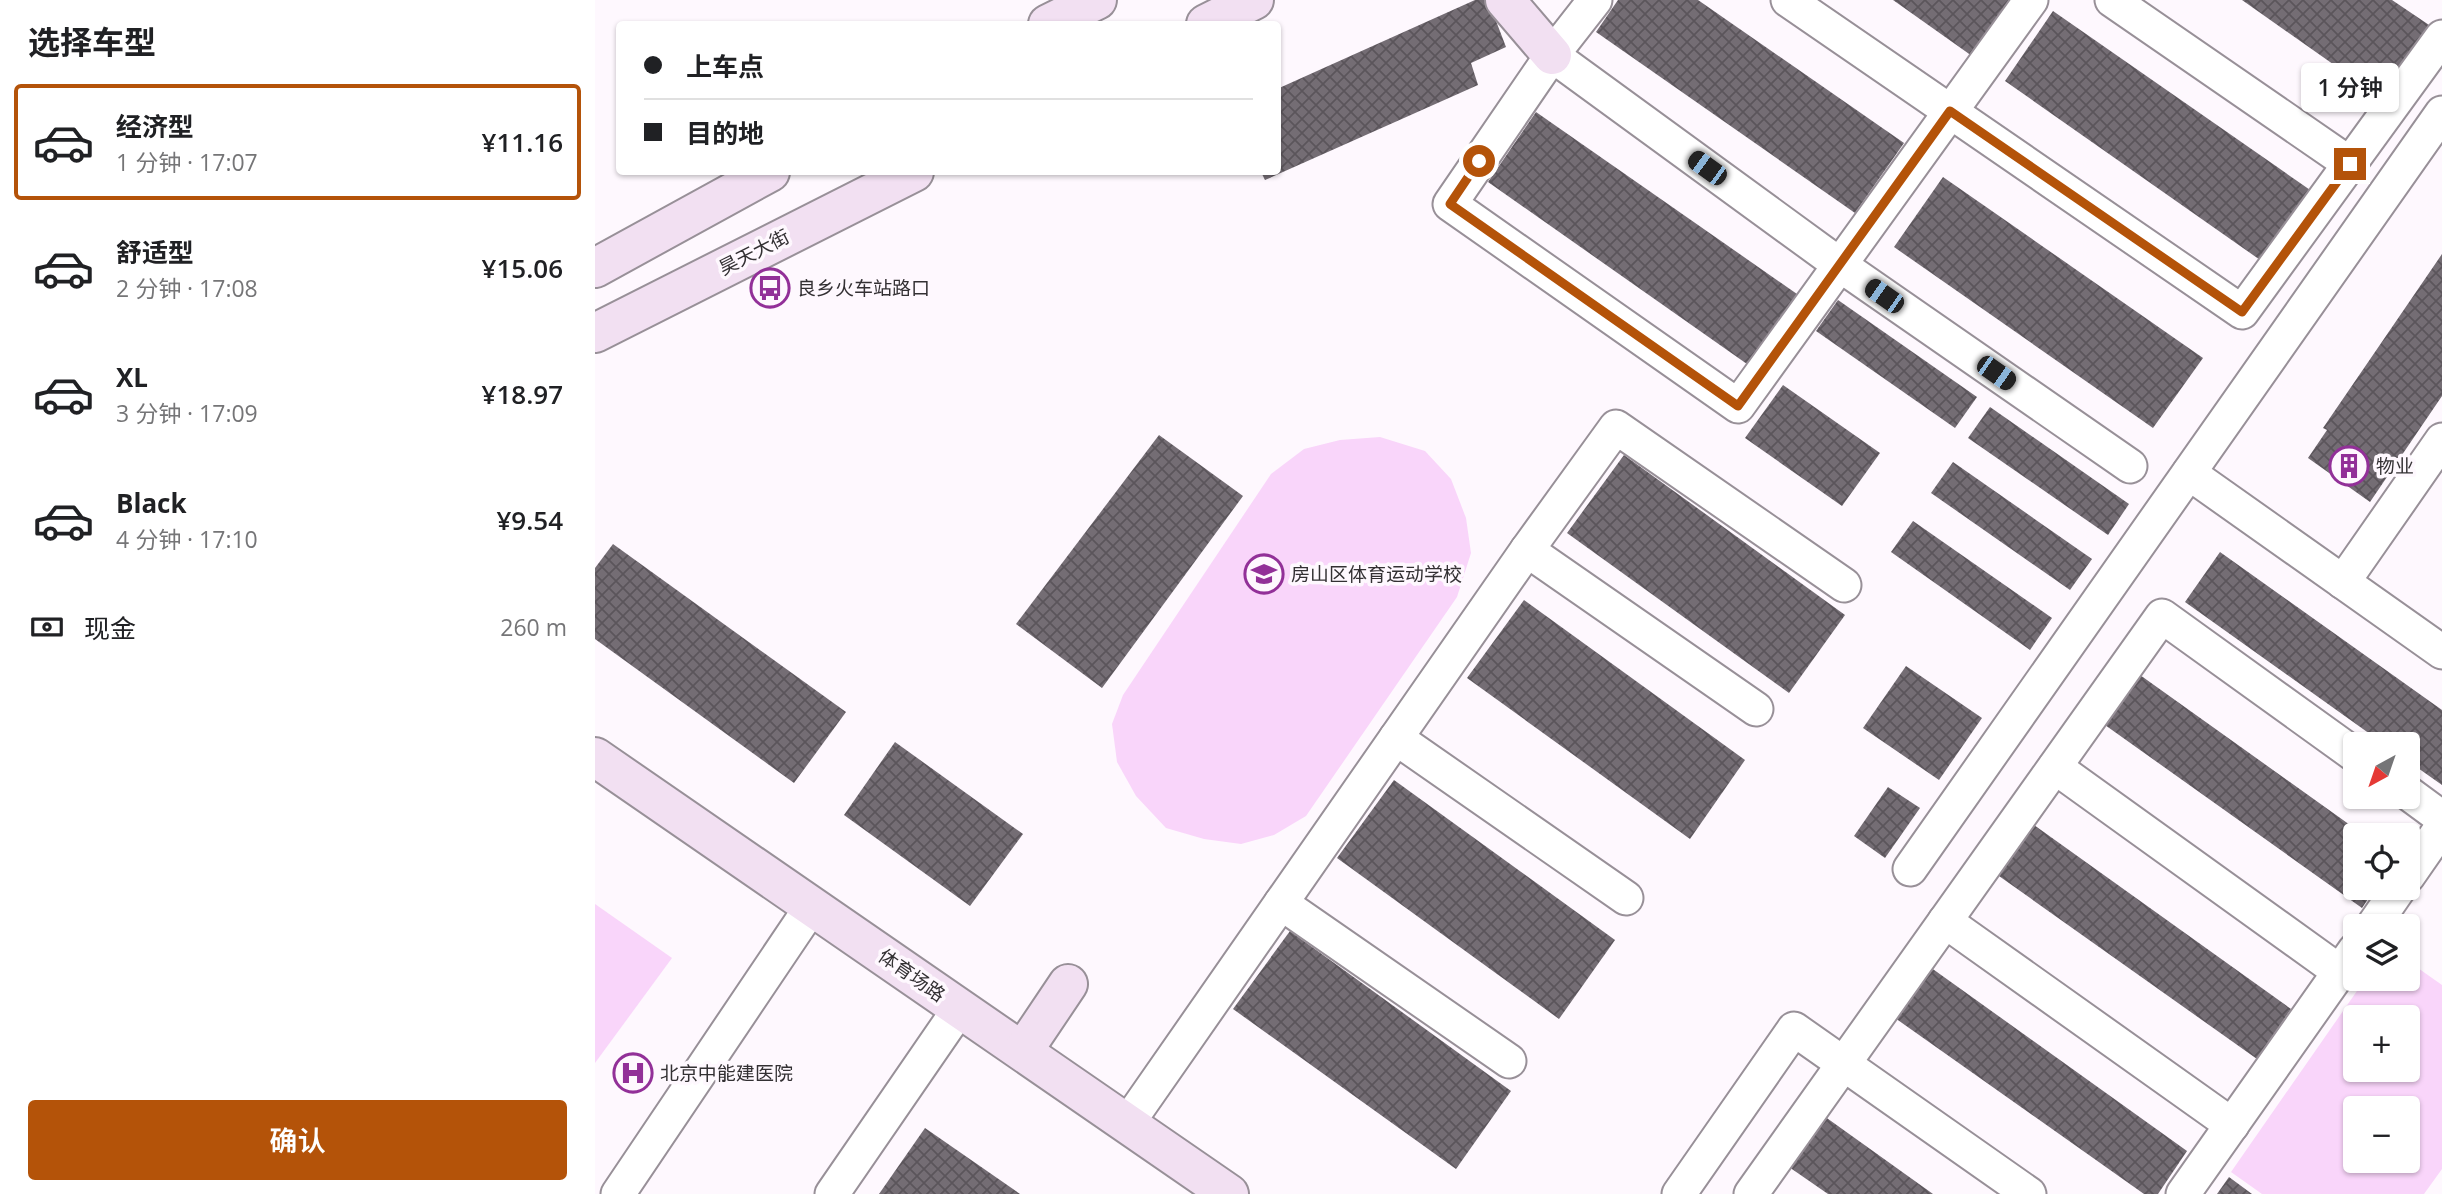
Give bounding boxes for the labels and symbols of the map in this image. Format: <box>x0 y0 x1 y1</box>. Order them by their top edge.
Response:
callout: 1 分钟 <box>2301 62 2399 111</box>
route start <box>1463 145 1495 177</box>
car <box>1684 147 1731 189</box>
route end <box>2334 148 2366 180</box>
street label: 昊天大街 <box>714 223 794 281</box>
bus stop icon: 良乡火车站路口 <box>749 267 791 309</box>
place label: 良乡火车站路口 <box>797 275 930 301</box>
car <box>1861 275 1908 317</box>
car <box>1973 352 2020 394</box>
building icon: 物业 <box>2328 445 2370 487</box>
place label: 物业 <box>2376 453 2414 479</box>
school or university icon: 房山区体育运动学校 <box>1243 553 1285 595</box>
place label: 房山区体育运动学校 <box>1291 561 1462 587</box>
north arrow <box>2343 732 2420 808</box>
street label: 体育场路 <box>873 943 951 1007</box>
hospital icon: 北京中能建医院 <box>612 1052 654 1094</box>
place label: 北京中能建医院 <box>660 1060 793 1086</box>

